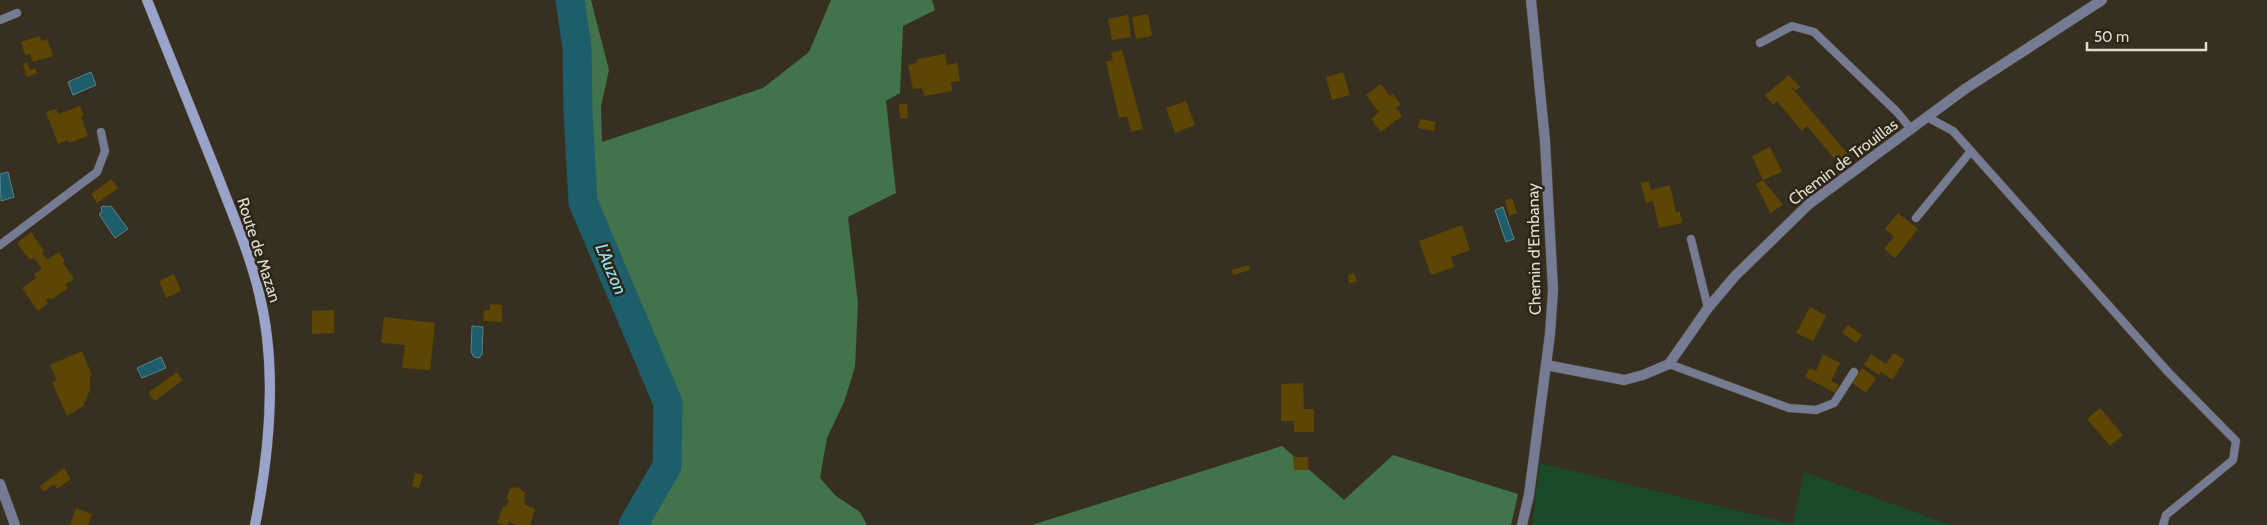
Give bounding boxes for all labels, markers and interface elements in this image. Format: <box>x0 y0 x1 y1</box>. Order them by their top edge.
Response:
scale bar <box>2087 20 2206 52</box>
text: 50 m <box>2094 28 2129 46</box>
street label: Chemin de Trouillas <box>1785 115 1902 209</box>
street label: Chemin d'Embanay <box>1523 183 1545 315</box>
street label: Route de Mazan <box>233 195 285 305</box>
water label: L'Auzon <box>590 240 632 298</box>

